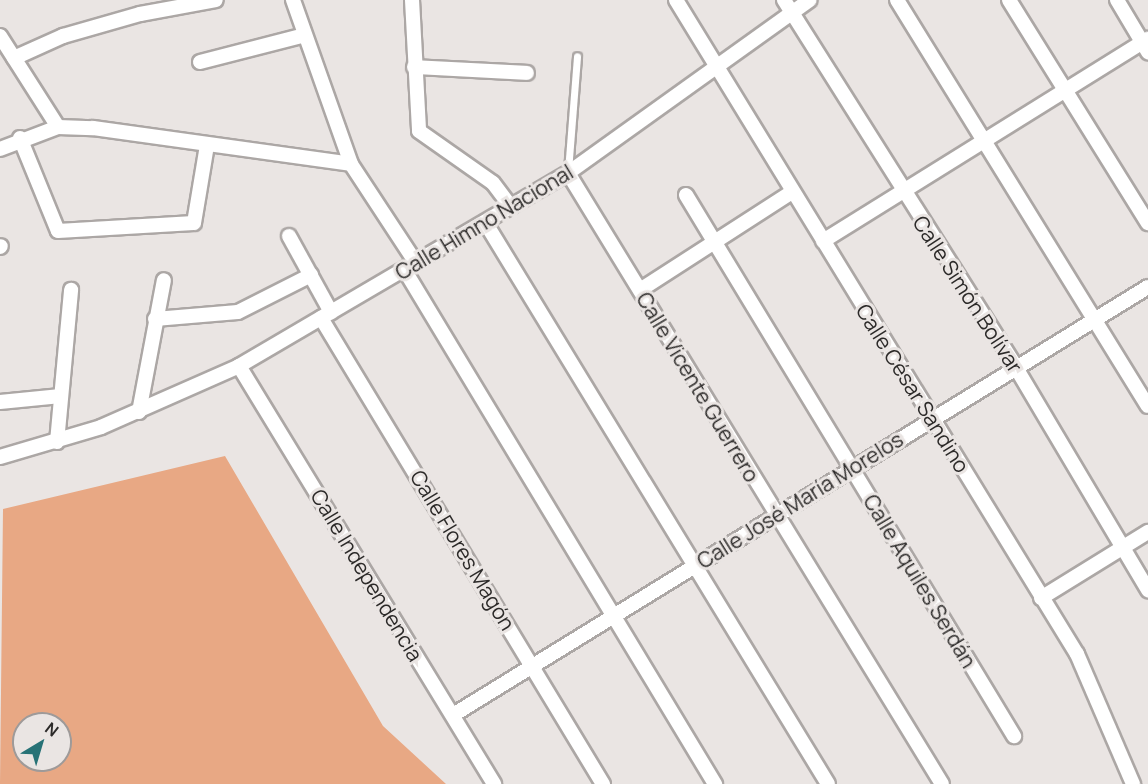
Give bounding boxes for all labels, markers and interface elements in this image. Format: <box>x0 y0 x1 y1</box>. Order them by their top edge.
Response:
street label: Calle Himno Nacional <box>391 159 577 285</box>
street label: Calle Simón Bolívar <box>908 211 1028 377</box>
street label: Calle Vicente Guerrero <box>631 288 765 486</box>
street label: Calle César Sandino <box>851 299 975 477</box>
street label: Calle José María Morelos <box>692 426 908 574</box>
street label: Calle Flores Magón <box>405 465 521 635</box>
street label: Calle Independencia <box>306 484 428 666</box>
street label: Calle Aquiles Serdán <box>858 490 982 672</box>
north arrow <box>12 712 72 772</box>
text: N <box>41 717 63 742</box>

